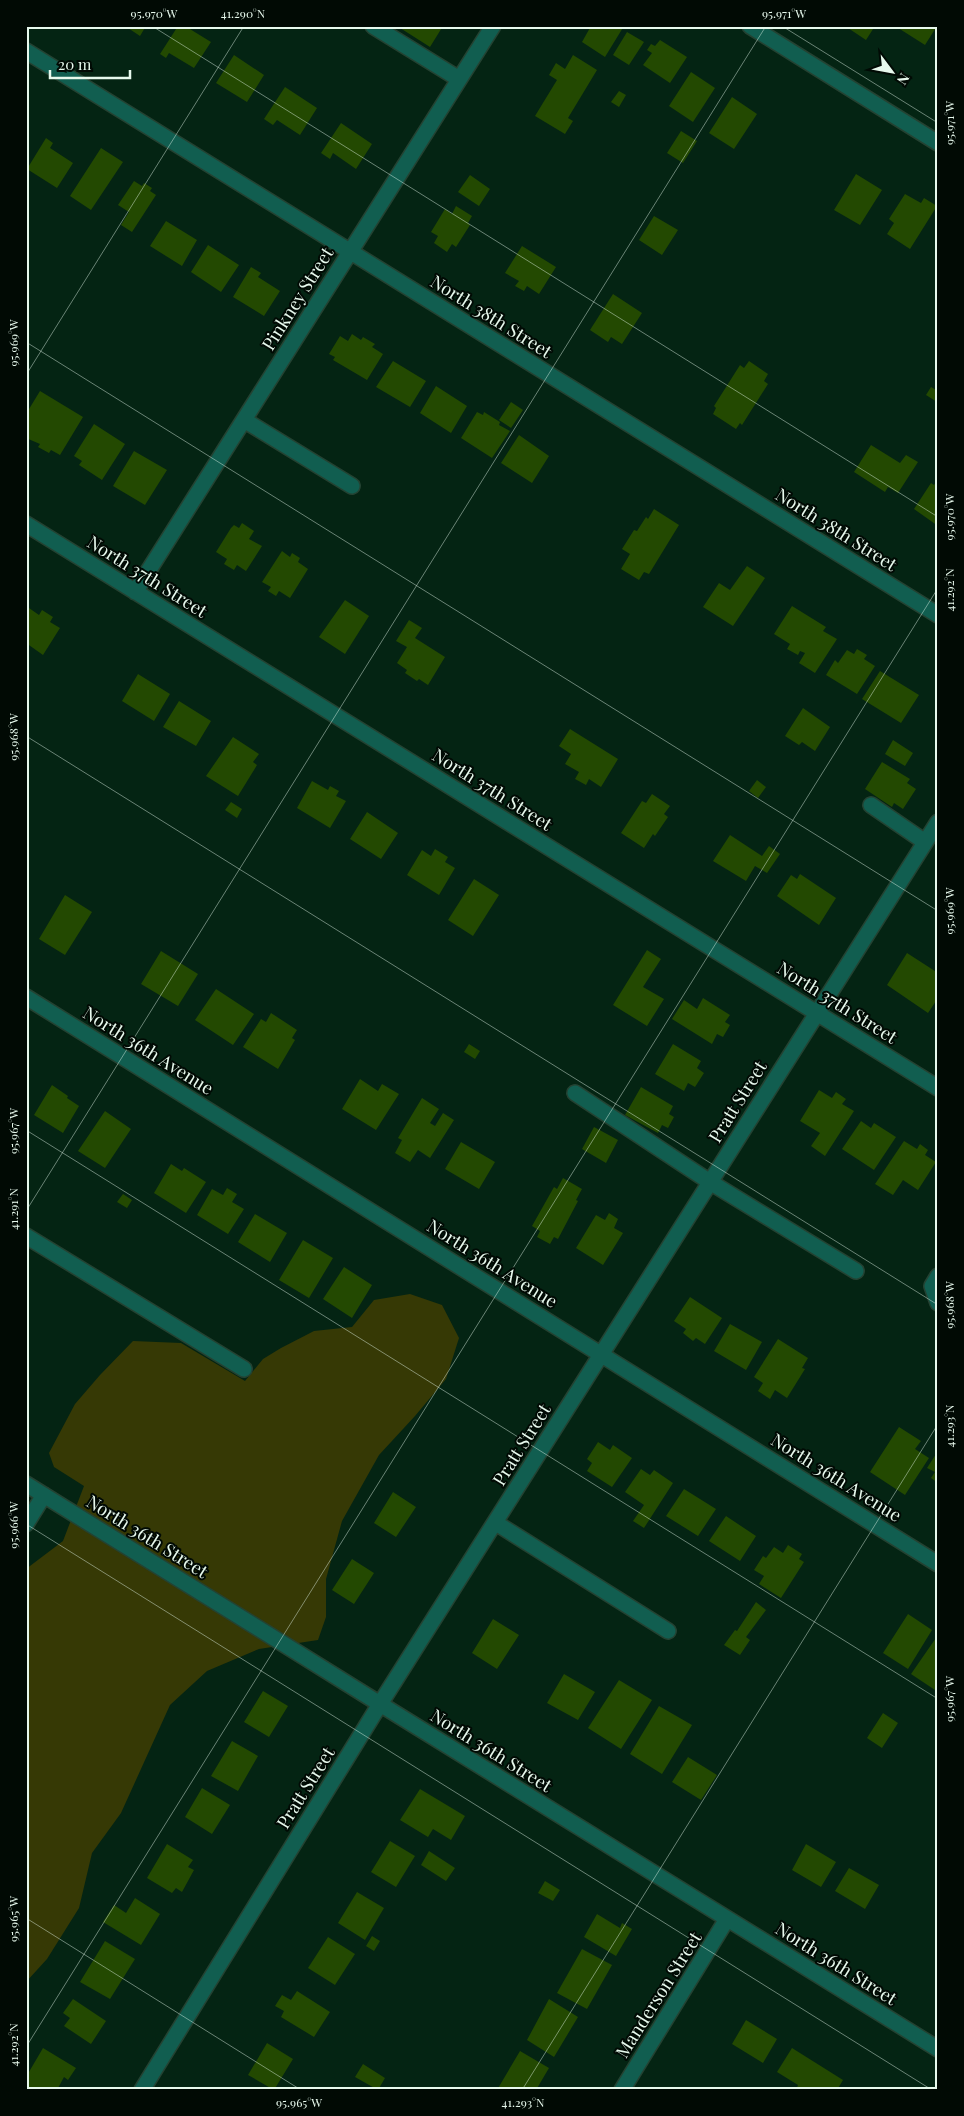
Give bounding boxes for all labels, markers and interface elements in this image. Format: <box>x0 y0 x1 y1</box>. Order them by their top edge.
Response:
text: 95.970°W <box>131 5 178 21</box>
text: 41.290°N <box>221 5 266 21</box>
text: 95.971°W <box>762 5 806 21</box>
scale bar <box>50 48 130 80</box>
north arrow <box>866 48 916 98</box>
text: 20 m <box>58 54 92 74</box>
text: N <box>893 70 914 88</box>
text: 95.971°W <box>941 101 957 145</box>
street label: Pinkney Street <box>256 242 339 355</box>
street label: North 38th Street <box>426 269 557 363</box>
text: 95.969°W <box>5 319 21 367</box>
street label: North 38th Street <box>771 482 902 576</box>
text: 95.970°W <box>941 493 957 540</box>
street label: North 37th Street <box>83 530 212 623</box>
text: 41.292°N <box>941 568 957 612</box>
text: 95.968°W <box>5 713 21 761</box>
street label: North 37th Street <box>428 743 557 836</box>
text: 95.969°W <box>941 887 957 935</box>
street label: North 37th Street <box>773 956 902 1049</box>
street label: North 36th Avenue <box>79 1000 218 1100</box>
street label: Pratt Street <box>703 1056 772 1147</box>
text: 95.967°W <box>5 1108 21 1154</box>
text: 41.291°N <box>5 1187 21 1230</box>
street label: North 36th Avenue <box>423 1213 562 1313</box>
text: 95.968°W <box>941 1281 957 1329</box>
street label: Pratt Street <box>487 1399 556 1490</box>
text: 41.293°N <box>941 1404 957 1447</box>
street label: North 36th Avenue <box>767 1427 906 1527</box>
street label: North 36th Street <box>82 1489 213 1583</box>
text: 95.966°W <box>5 1501 21 1549</box>
text: 95.967°W <box>941 1676 957 1722</box>
street label: North 36th Street <box>426 1703 557 1797</box>
street label: Pratt Street <box>271 1742 340 1833</box>
text: 95.965°W <box>5 1896 21 1942</box>
street label: North 36th Street <box>771 1916 902 2010</box>
street label: Manderson Street <box>610 1926 707 2062</box>
text: 41.292°N <box>5 2023 21 2067</box>
text: 95.965°W <box>276 2094 322 2110</box>
text: 41.293°N <box>502 2094 545 2110</box>

